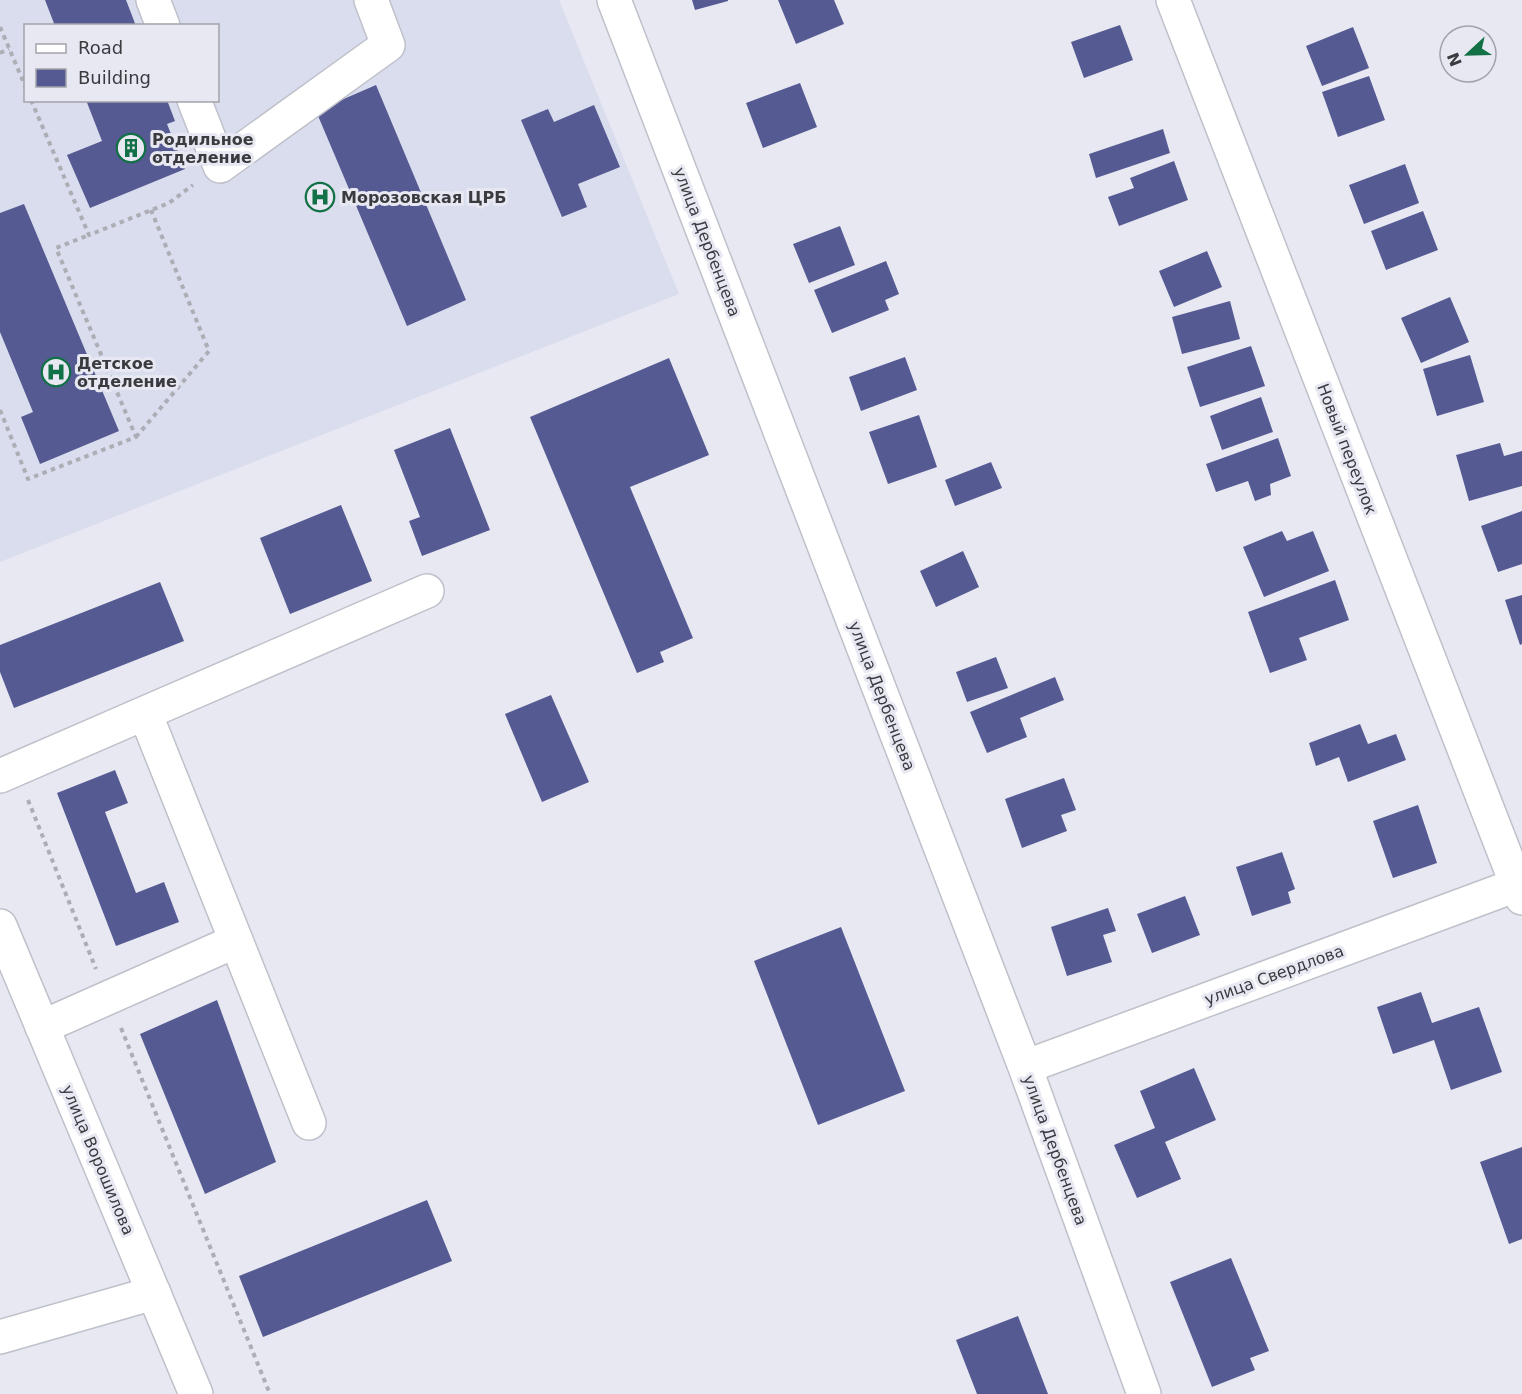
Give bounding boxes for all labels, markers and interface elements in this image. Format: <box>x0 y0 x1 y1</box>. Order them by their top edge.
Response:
legend <box>24 24 219 102</box>
north arrow <box>1438 24 1498 84</box>
text: Road <box>78 37 123 58</box>
text: N <box>1443 50 1466 69</box>
text: Building <box>78 67 151 88</box>
place label: Родильное отделение <box>152 130 254 167</box>
building icon: Родильное отделение <box>115 132 147 164</box>
street label: улица Дербенцева <box>670 165 744 319</box>
hospital icon: Морозовская ЦРБ <box>304 181 336 213</box>
place label: Морозовская ЦРБ <box>341 188 507 207</box>
place label: Детское отделение <box>77 354 177 391</box>
hospital icon: Детское отделение <box>40 356 72 388</box>
street label: Новый переулок <box>1313 381 1381 518</box>
street label: улица Дербенцева <box>845 619 919 773</box>
street label: улица Свердлова <box>1202 941 1346 1009</box>
street label: улица Дербенцева <box>1019 1072 1091 1228</box>
street label: улица Ворошилова <box>58 1082 138 1238</box>

